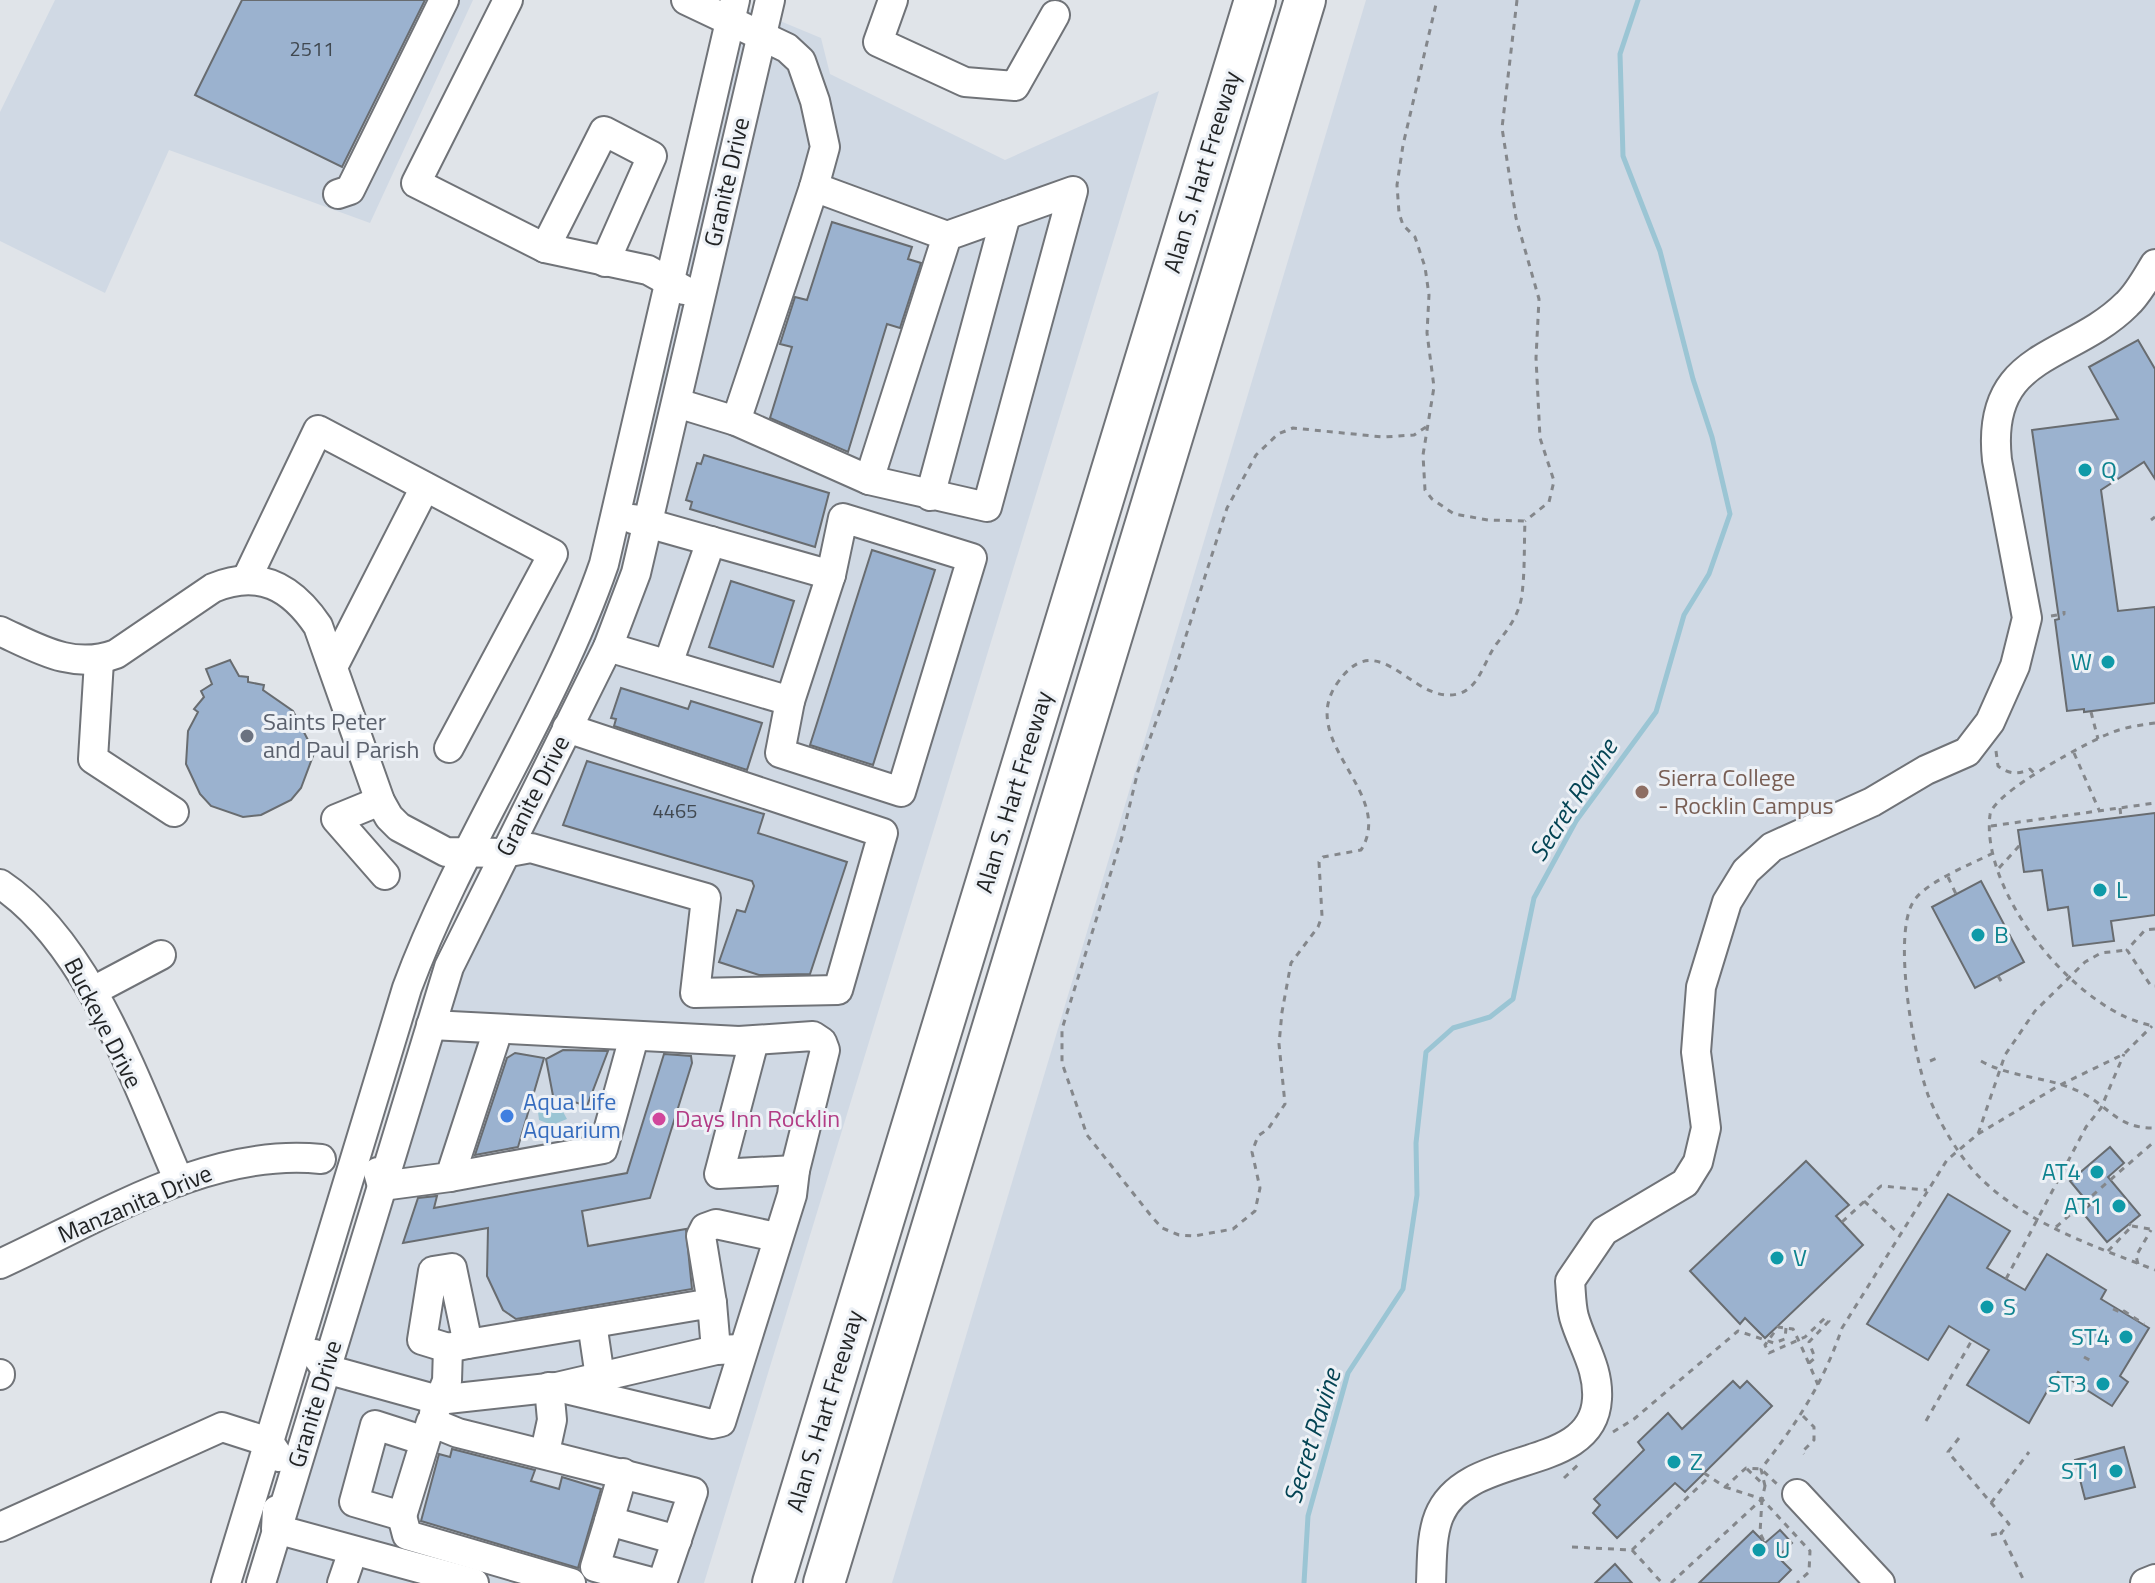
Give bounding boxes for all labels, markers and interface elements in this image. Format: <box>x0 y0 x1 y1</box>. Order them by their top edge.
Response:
house number: 2511 <box>290 33 334 64</box>
street label: Alan S. Hart Freeway <box>1153 66 1249 277</box>
street label: Granite Drive <box>694 114 758 250</box>
place label: Q <box>2101 451 2117 487</box>
marker: Q <box>2076 461 2094 479</box>
place label: W <box>2071 643 2092 679</box>
marker: W <box>2099 653 2117 671</box>
street label: Alan S. Hart Freeway <box>965 686 1061 897</box>
place label: Saints Peter and Paul Parish <box>263 703 419 767</box>
marker: Saints Peter and Paul Parish <box>238 727 256 745</box>
street label: Granite Drive <box>486 729 578 862</box>
water label: Secret Ravine <box>1518 729 1628 869</box>
place label: Sierra College - Rocklin Campus <box>1658 759 1834 823</box>
marker: Sierra College - Rocklin Campus <box>1633 783 1651 801</box>
house number: 4465 <box>653 795 697 826</box>
place label: L <box>2116 871 2128 907</box>
marker: L <box>2091 881 2109 899</box>
place label: B <box>1994 916 2009 952</box>
marker: B <box>1969 926 1987 944</box>
street label: Buckeye Drive <box>56 951 152 1094</box>
place label: Aqua Life Aquarium <box>523 1083 621 1147</box>
place label: Days Inn Rocklin <box>675 1100 840 1136</box>
marker: Aqua Life Aquarium <box>498 1107 516 1125</box>
marker: Days Inn Rocklin <box>650 1110 668 1128</box>
place label: AT4 <box>2042 1153 2081 1189</box>
street label: Manzanita Drive <box>52 1154 217 1252</box>
marker: AT4 <box>2088 1163 2106 1181</box>
place label: AT1 <box>2064 1187 2103 1223</box>
marker: AT1 <box>2110 1197 2128 1215</box>
place label: V <box>1793 1239 1807 1275</box>
marker: V <box>1768 1249 1786 1267</box>
place label: S <box>2003 1288 2016 1324</box>
marker: S <box>1978 1298 1996 1316</box>
street label: Alan S. Hart Freeway <box>776 1305 872 1516</box>
place label: ST4 <box>2071 1318 2110 1354</box>
marker: ST4 <box>2117 1328 2135 1346</box>
street label: Granite Drive <box>278 1336 350 1472</box>
water label: Secret Ravine <box>1273 1362 1351 1508</box>
place label: ST3 <box>2048 1365 2087 1401</box>
marker: ST3 <box>2094 1375 2112 1393</box>
place label: Z <box>1690 1443 1703 1479</box>
place label: ST1 <box>2061 1452 2100 1488</box>
marker: Z <box>1665 1453 1683 1471</box>
marker: ST1 <box>2107 1462 2125 1480</box>
place label: U <box>1775 1531 1790 1567</box>
marker: U <box>1750 1541 1768 1559</box>

